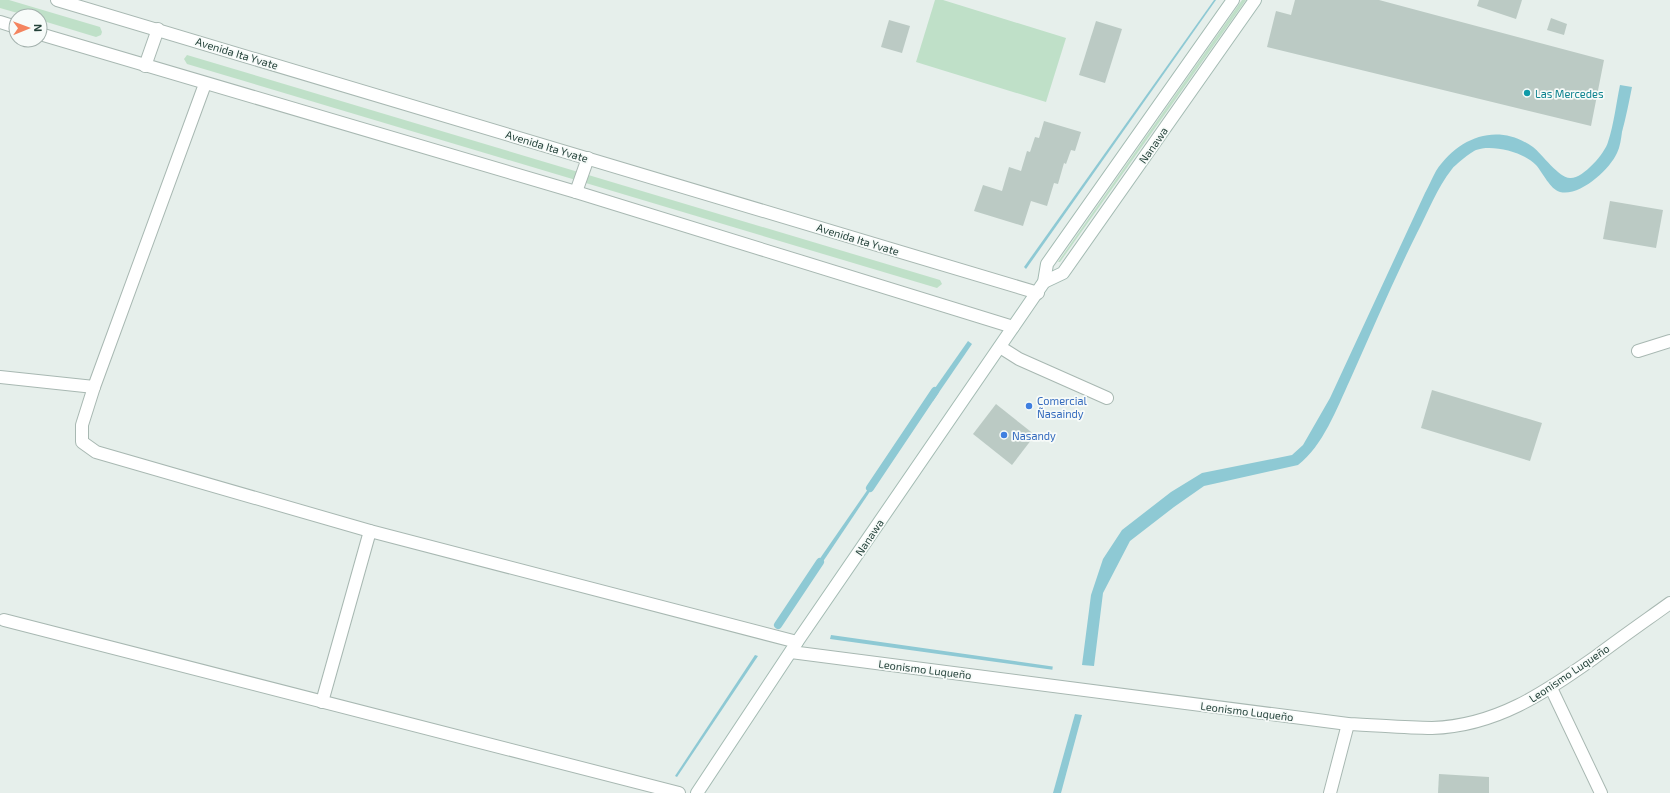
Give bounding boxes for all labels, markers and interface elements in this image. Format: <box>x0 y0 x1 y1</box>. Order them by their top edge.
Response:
north arrow <box>8 8 48 48</box>
text: N <box>32 24 45 32</box>
street label: Avenida Ita Yvate <box>194 34 280 72</box>
place label: Las Mercedes <box>1535 87 1604 100</box>
marker: Las Mercedes <box>1522 88 1532 98</box>
street label: Nanawa <box>1136 124 1170 166</box>
street label: Avenida Ita Yvate <box>504 127 590 165</box>
street label: Avenida Ita Yvate <box>815 220 901 258</box>
place label: Comercial Ñasaindy <box>1037 394 1087 420</box>
marker: Comercial Ñasaindy <box>1024 401 1034 411</box>
place label: Nasandy <box>1012 429 1056 442</box>
marker: Nasandy <box>999 430 1009 440</box>
street label: Nanawa <box>852 516 886 558</box>
street label: Leonismo Luqueño <box>1526 641 1612 705</box>
street label: Leonismo Luqueño <box>878 657 972 681</box>
street label: Leonismo Luqueño <box>1200 699 1294 723</box>

